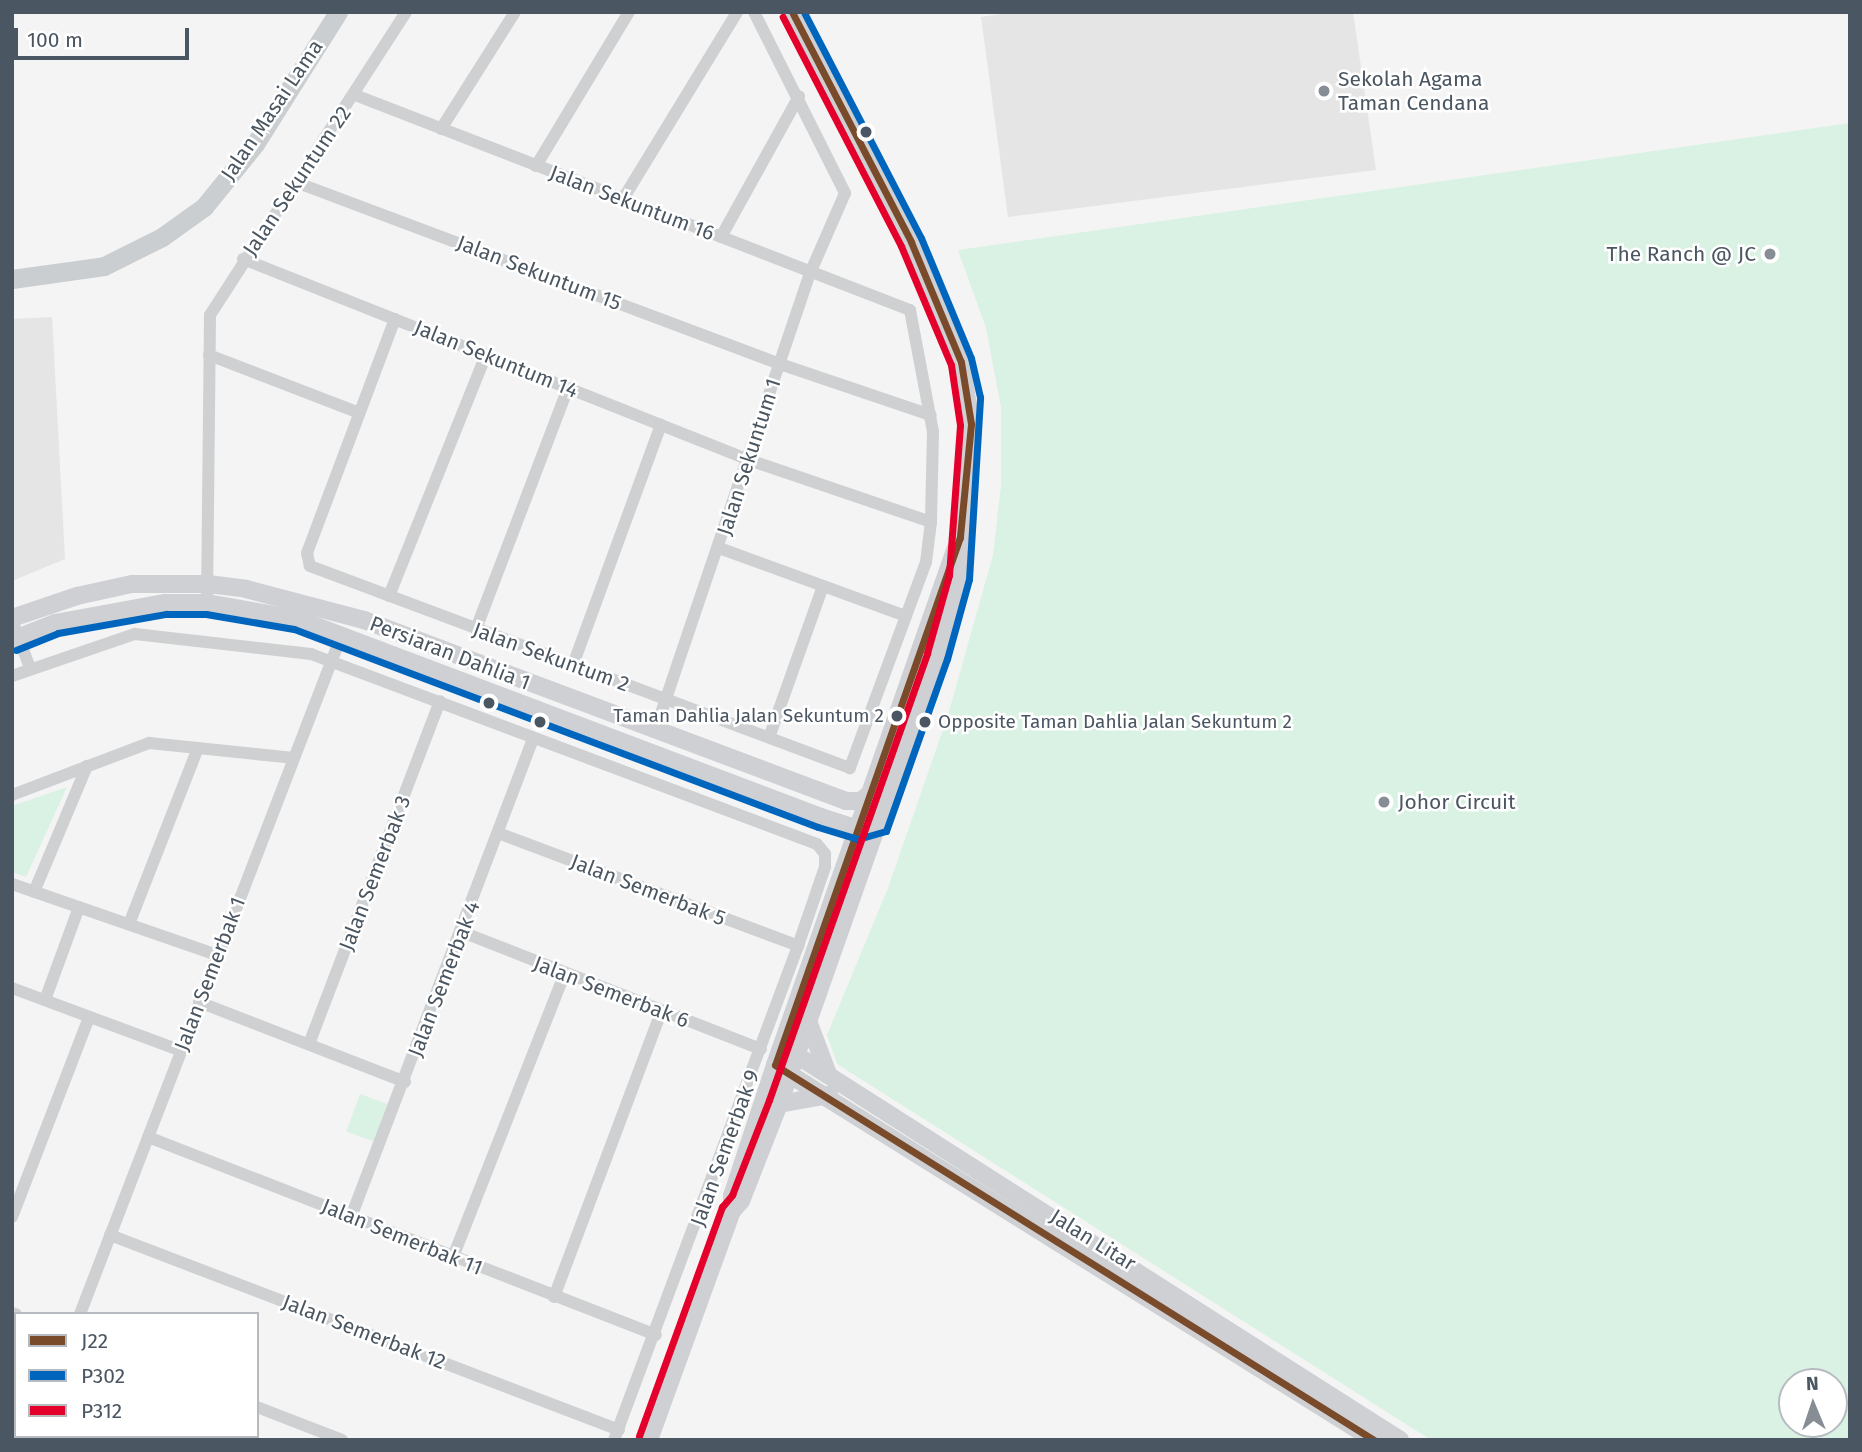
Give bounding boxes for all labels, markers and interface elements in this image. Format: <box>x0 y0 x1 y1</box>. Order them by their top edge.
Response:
scale bar <box>18 14 192 58</box>
text: 100 m <box>27 27 83 53</box>
street label: Jalan Masai Lama <box>216 35 328 185</box>
place label: Sekolah Agama Taman Cendana <box>1338 66 1489 116</box>
marker: Sekolah Agama Taman Cendana <box>1316 83 1332 99</box>
street label: Jalan Sekuntum 22 <box>238 101 356 261</box>
unlabelled marker <box>859 125 873 139</box>
street label: Jalan Sekuntum 16 <box>546 160 718 246</box>
street label: Jalan Sekuntum 15 <box>453 230 625 316</box>
place label: The Ranch @ JC <box>1607 241 1756 267</box>
marker: The Ranch @ JC <box>1762 246 1778 262</box>
street label: Jalan Sekuntum 14 <box>410 315 582 403</box>
street label: Jalan Sekuntum 1 <box>712 375 786 539</box>
street label: Persiaran Dahlia 1 <box>366 611 534 695</box>
street label: Jalan Sekuntum 2 <box>469 617 633 697</box>
unlabelled marker <box>482 696 496 710</box>
place label: Taman Dahlia Jalan Sekuntum 2 <box>613 705 884 727</box>
marker: Taman Dahlia Jalan Sekuntum 2 <box>890 709 904 723</box>
place label: Opposite Taman Dahlia Jalan Sekuntum 2 <box>938 711 1292 733</box>
unlabelled marker <box>533 715 547 729</box>
marker: Opposite Taman Dahlia Jalan Sekuntum 2 <box>918 715 932 729</box>
place label: Johor Circuit <box>1398 789 1516 815</box>
street label: Jalan Semerbak 3 <box>334 792 416 954</box>
marker: Johor Circuit <box>1376 794 1392 810</box>
street label: Jalan Semerbak 5 <box>567 849 729 931</box>
street label: Jalan Semerbak 1 <box>169 894 251 1054</box>
street label: Jalan Semerbak 4 <box>403 898 485 1060</box>
street label: Jalan Semerbak 6 <box>530 951 692 1033</box>
street label: Jalan Semerbak 9 <box>685 1066 765 1230</box>
street label: Jalan Semerbak 11 <box>318 1193 486 1281</box>
street label: Jalan Litar <box>1045 1204 1141 1276</box>
street label: Jalan Semerbak 12 <box>279 1289 449 1375</box>
legend <box>14 1312 259 1438</box>
text: J22 <box>81 1328 108 1354</box>
text: P302 <box>81 1363 125 1389</box>
north arrow <box>1778 1368 1848 1438</box>
text: N <box>1806 1372 1819 1395</box>
text: P312 <box>81 1398 122 1424</box>

